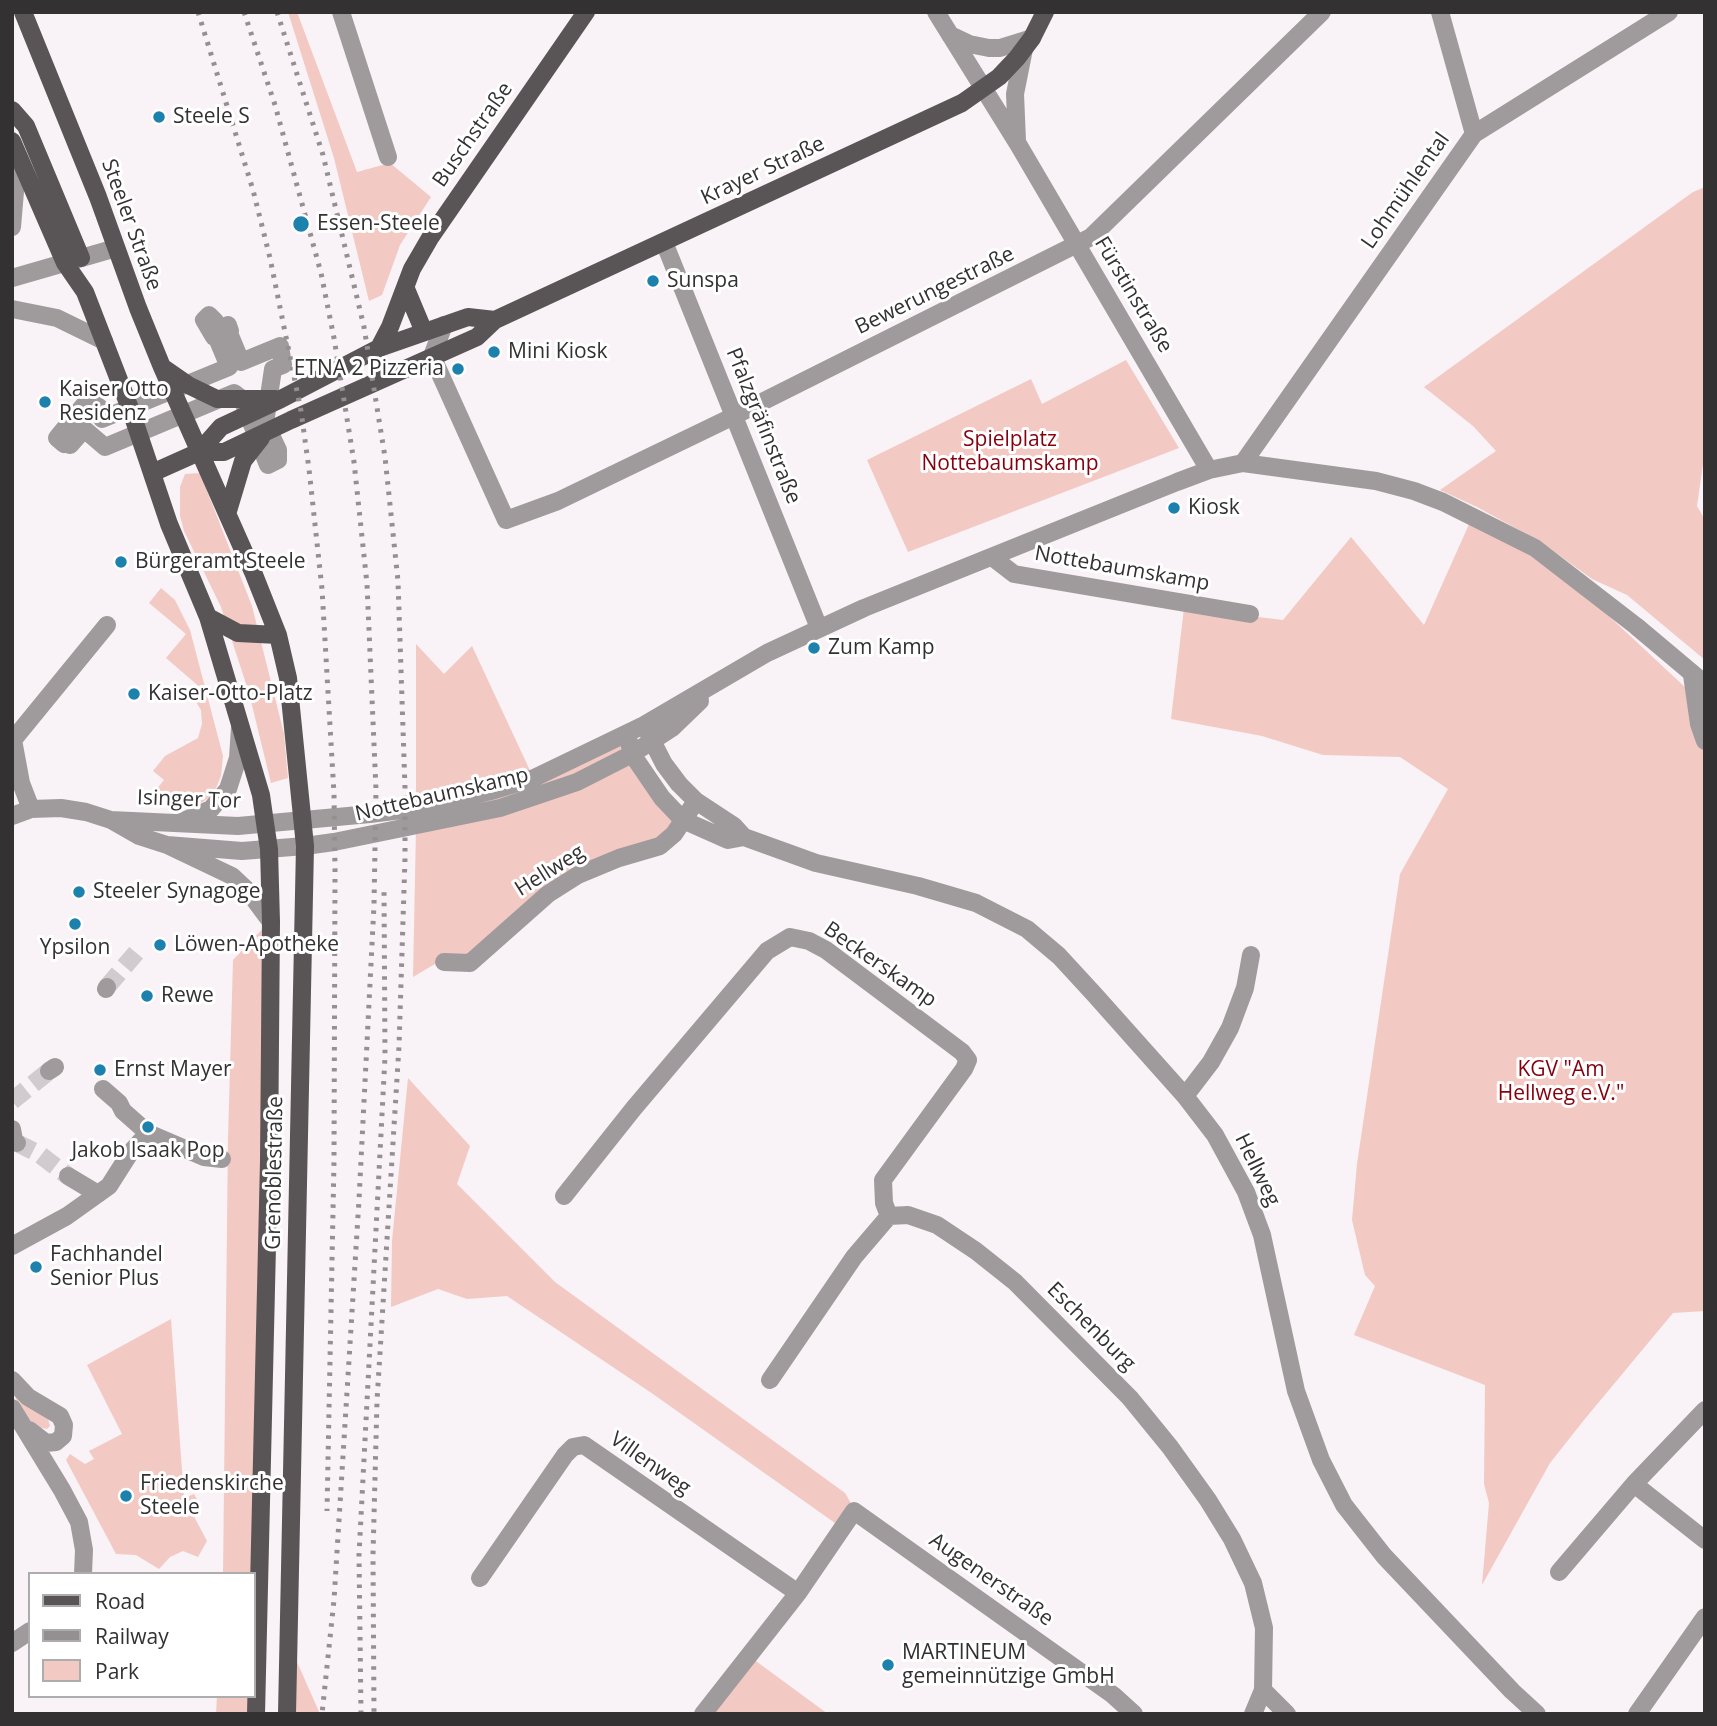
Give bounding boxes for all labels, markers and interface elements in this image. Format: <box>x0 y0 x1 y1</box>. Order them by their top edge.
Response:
street label: Buschstraße <box>428 78 518 192</box>
place label: Steele S <box>173 104 250 130</box>
marker: Steele S <box>151 109 167 125</box>
street label: Lohmühlental <box>1357 128 1455 254</box>
street label: Krayer Straße <box>697 131 829 211</box>
street label: Steeler Straße <box>96 156 166 294</box>
place label: Essen-Steele <box>317 211 440 237</box>
marker: Essen-Steele <box>291 214 311 234</box>
street label: Fürstinstraße <box>1089 233 1177 357</box>
street label: Bewerungestraße <box>851 242 1019 340</box>
place label: Sunspa <box>667 268 739 294</box>
marker: Sunspa <box>645 273 661 289</box>
place label: Mini Kiosk <box>508 339 608 365</box>
marker: Mini Kiosk <box>486 344 502 360</box>
street label: Pfalzgräfinstraße <box>720 344 806 508</box>
place label: ETNA 2 Pizzeria <box>294 356 444 382</box>
marker: ETNA 2 Pizzeria <box>450 361 466 377</box>
place label: Kaiser Otto Residenz <box>59 377 169 427</box>
marker: Kaiser Otto Residenz <box>37 394 53 410</box>
park label: Spielplatz Nottebaumskamp <box>921 427 1099 477</box>
place label: Kiosk <box>1188 495 1240 521</box>
marker: Kiosk <box>1166 500 1182 516</box>
street label: Nottebaumskamp <box>1033 541 1211 597</box>
place label: Bürgeramt Steele <box>135 549 306 575</box>
marker: Bürgeramt Steele <box>113 554 129 570</box>
place label: Zum Kamp <box>828 635 935 661</box>
marker: Zum Kamp <box>806 640 822 656</box>
place label: Kaiser-Otto-Platz <box>148 681 313 707</box>
marker: Kaiser-Otto-Platz <box>126 686 142 702</box>
street label: Nottebaumskamp <box>353 763 531 827</box>
street label: Isinger Tor <box>137 786 241 814</box>
street label: Hellweg <box>511 840 589 902</box>
place label: Steeler Synagoge <box>93 879 261 905</box>
marker: Steeler Synagoge <box>71 884 87 900</box>
marker: Ypsilon <box>67 916 83 932</box>
street label: Beckerskamp <box>819 917 941 1013</box>
place label: Löwen-Apotheke <box>174 932 339 958</box>
place label: Ypsilon <box>40 935 110 961</box>
marker: Löwen-Apotheke <box>152 937 168 953</box>
place label: Rewe <box>161 983 214 1009</box>
marker: Rewe <box>139 988 155 1004</box>
place label: Ernst Mayer <box>114 1057 232 1083</box>
park label: KGV "Am Hellweg e.V." <box>1498 1057 1624 1107</box>
marker: Ernst Mayer <box>92 1062 108 1078</box>
street label: Grenoblestraße <box>261 1096 289 1250</box>
marker: Jakob Isaak Pop <box>140 1119 156 1135</box>
street label: Hellweg <box>1229 1130 1285 1210</box>
place label: Jakob Isaak Pop <box>71 1138 225 1164</box>
place label: Fachhandel Senior Plus <box>50 1242 163 1292</box>
marker: Fachhandel Senior Plus <box>28 1259 44 1275</box>
street label: Eschenburg <box>1041 1277 1141 1377</box>
street label: Villenweg <box>605 1427 695 1501</box>
place label: Friedenskirche Steele <box>140 1471 284 1521</box>
marker: Friedenskirche Steele <box>118 1488 134 1504</box>
street label: Augenerstraße <box>924 1528 1058 1632</box>
legend <box>28 1572 256 1698</box>
text: Road <box>95 1587 145 1615</box>
text: Railway <box>95 1622 169 1650</box>
place label: MARTINEUM gemeinnützige GmbH <box>902 1640 1115 1690</box>
text: Park <box>95 1657 139 1685</box>
marker: MARTINEUM gemeinnützige GmbH <box>880 1657 896 1673</box>

